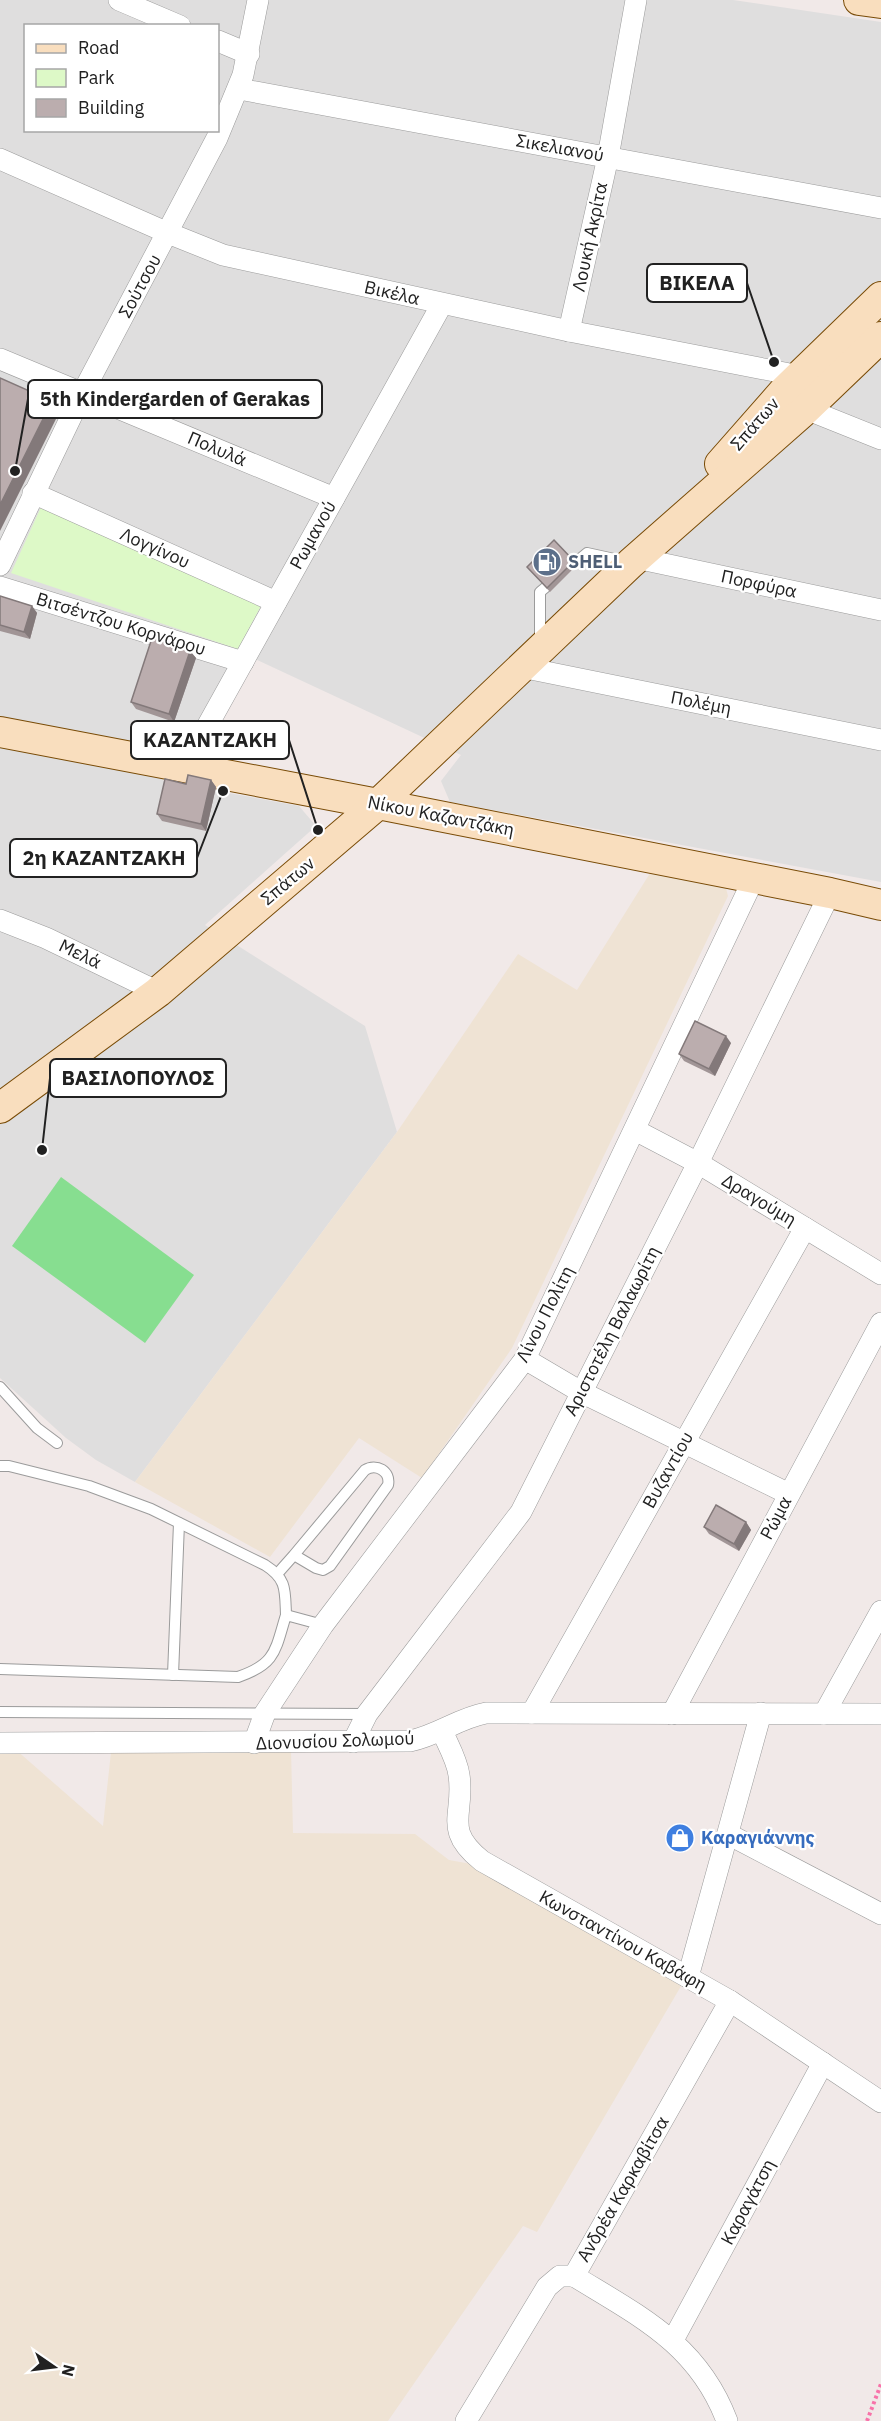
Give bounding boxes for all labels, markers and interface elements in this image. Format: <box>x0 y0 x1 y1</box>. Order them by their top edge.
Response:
legend <box>24 24 219 132</box>
text: Road <box>78 36 119 59</box>
text: Park <box>78 66 115 89</box>
text: Building <box>78 96 145 119</box>
street label: Σικελιανού <box>514 128 606 167</box>
street label: Λουκή Ακρίτα <box>567 180 612 294</box>
street label: Σούτσου <box>113 250 166 322</box>
callout: ΒΙΚΕΛΑ <box>647 264 747 302</box>
text: ΒΙΚΕΛΑ <box>659 269 735 296</box>
street label: Βικέλα <box>362 275 422 310</box>
callout: 5th Kindergarden of Gerakas <box>28 380 322 418</box>
text: 5th Kindergarden of Gerakas <box>40 385 310 412</box>
street label: Σπάτων <box>725 392 784 455</box>
street label: Πολυλά <box>184 426 250 471</box>
street label: Ρωμανού <box>284 496 341 573</box>
street label: Λογγίνου <box>117 522 194 573</box>
fuel station icon: SHELL <box>531 546 563 578</box>
place label: SHELL <box>568 550 622 573</box>
street label: Πορφύρα <box>719 564 799 603</box>
street label: Βιτσέντζου Κορνάρου <box>34 587 209 660</box>
street label: Πολέμη <box>669 685 733 720</box>
callout: ΚΑΖΑΝΤΖΑΚΗ <box>131 721 289 759</box>
text: ΚΑΖΑΝΤΖΑΚΗ <box>143 726 277 753</box>
street label: Νίκου Καζαντζάκη <box>366 790 516 841</box>
callout: 2η ΚΑΖΑΝΤΖΑΚΗ <box>10 839 197 877</box>
text: 2η ΚΑΖΑΝΤΖΑΚΗ <box>23 844 185 871</box>
street label: Σπάτων <box>256 851 319 910</box>
street label: Μελά <box>55 933 105 974</box>
callout: ΒΑΣΙΛΟΠΟΥΛΟΣ <box>50 1059 226 1097</box>
text: ΒΑΣΙΛΟΠΟΥΛΟΣ <box>62 1064 214 1091</box>
street label: Δραγούμη <box>718 1168 801 1231</box>
street label: Αριστοτέλη Βαλαωρίτη <box>559 1242 664 1420</box>
street label: Λίνου Πολίτη <box>510 1262 579 1366</box>
street label: Βυζαντίου <box>637 1427 698 1512</box>
street label: Ρώμα <box>755 1492 796 1543</box>
street label: Διονυσίου Σολωμού <box>255 1726 415 1755</box>
shop icon: Καραγιάννης <box>664 1822 696 1854</box>
place label: Καραγιάννης <box>701 1826 815 1849</box>
street label: Κωνσταντίνου Καβάφη <box>535 1885 711 1996</box>
street label: Ανδρέα Καρκαβίτσα <box>571 2112 674 2266</box>
street label: Καραγάτση <box>715 2155 780 2249</box>
north arrow <box>24 2337 84 2397</box>
text: N <box>57 2363 80 2379</box>

